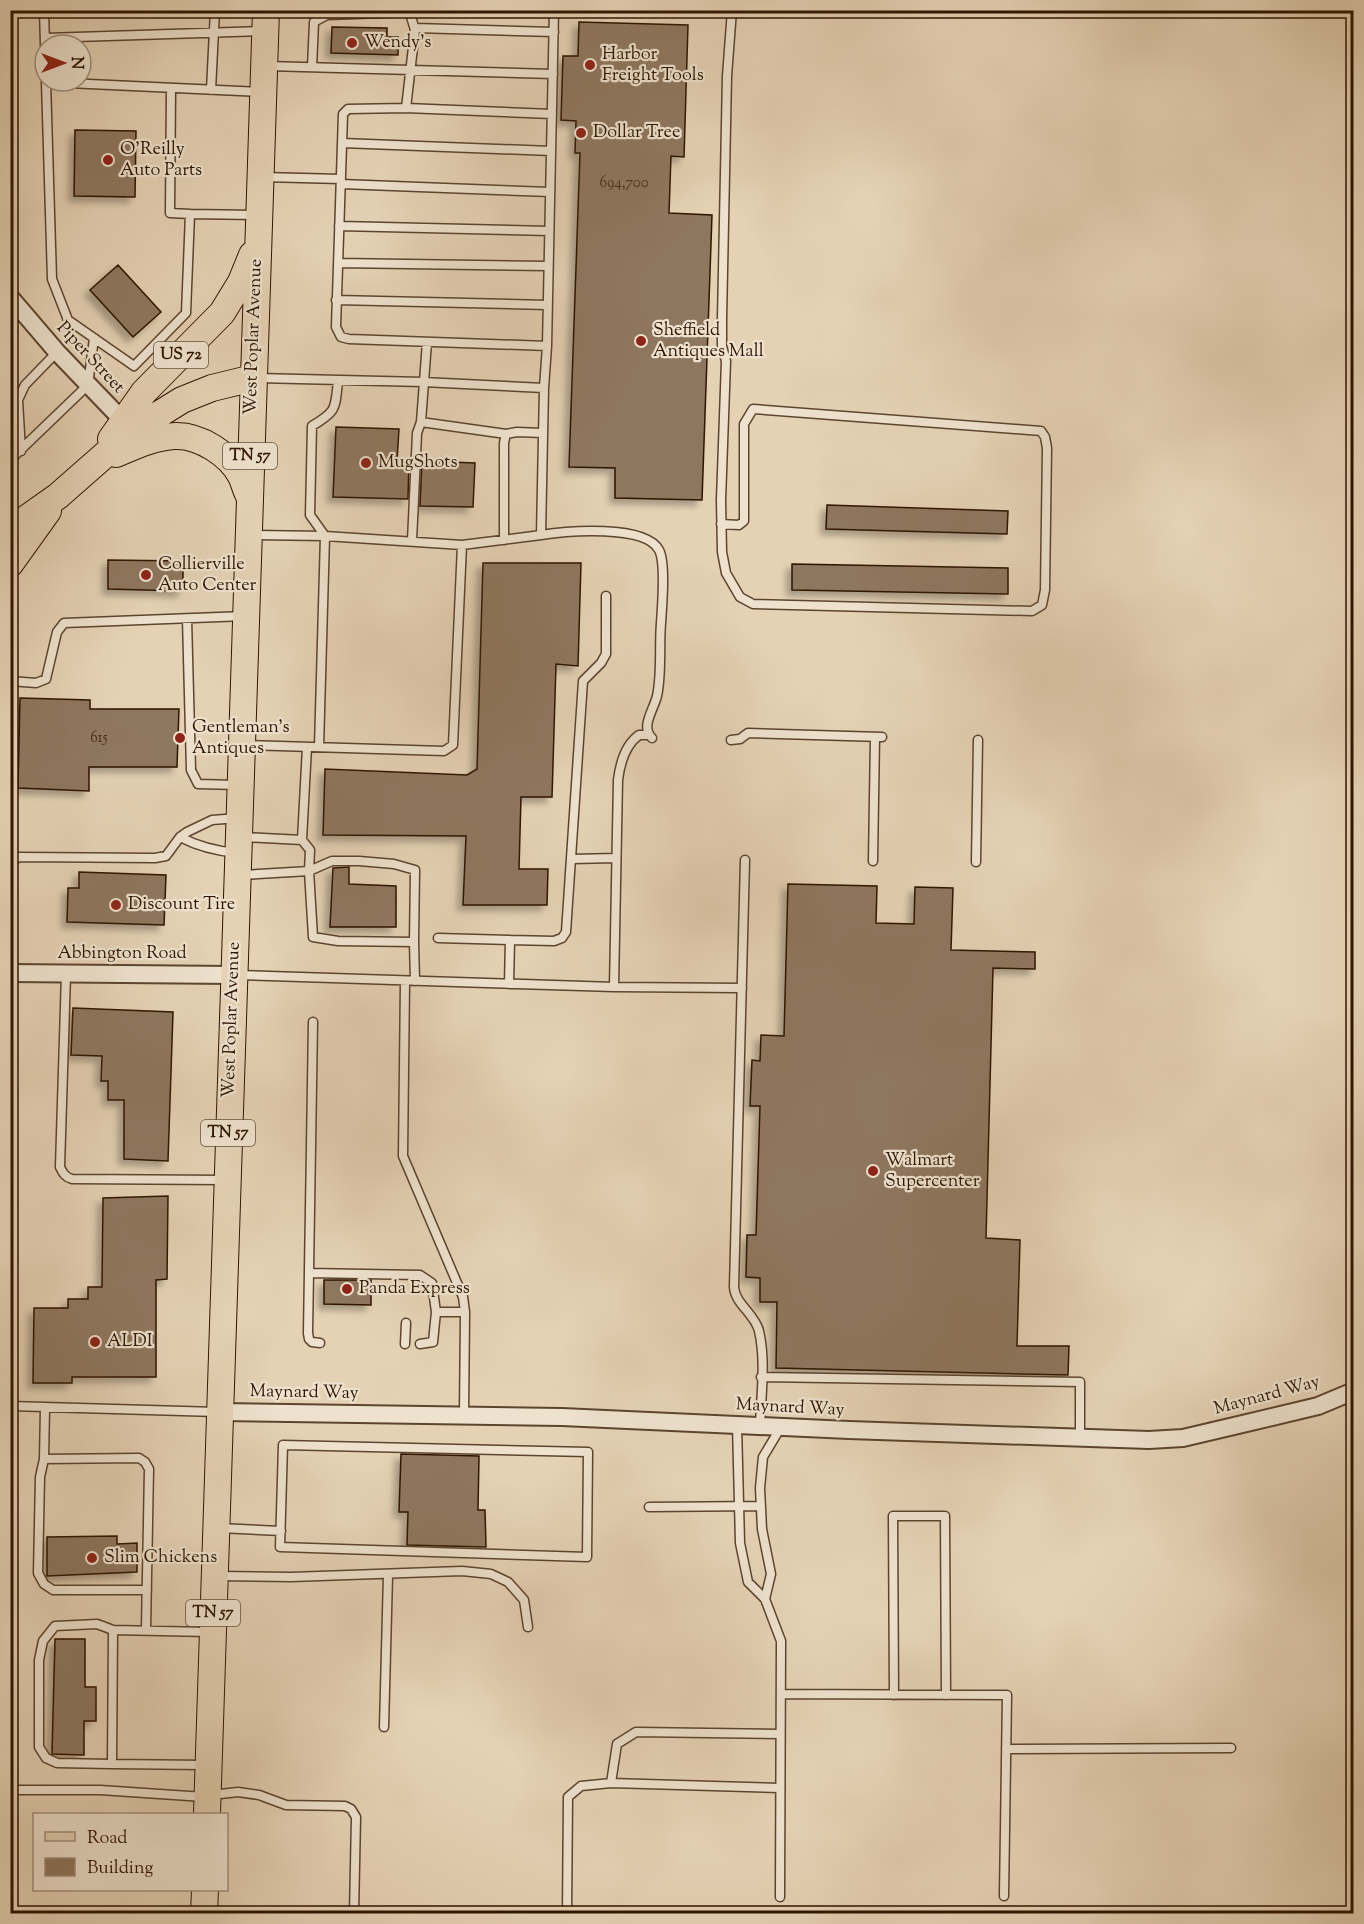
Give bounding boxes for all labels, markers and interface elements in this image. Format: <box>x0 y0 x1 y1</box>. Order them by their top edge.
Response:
place label: Wendy's <box>364 30 431 56</box>
north arrow <box>33 33 93 93</box>
marker: Wendy's <box>345 36 359 50</box>
place label: Harbor Freight Tools <box>602 42 704 89</box>
text: N <box>64 57 87 70</box>
marker: Harbor Freight Tools <box>583 58 597 72</box>
place label: Dollar Tree <box>593 120 680 146</box>
marker: Dollar Tree <box>574 126 588 140</box>
place label: O'Reilly Auto Parts <box>120 137 202 184</box>
marker: O'Reilly Auto Parts <box>101 153 115 167</box>
house number: 694,700 <box>599 173 649 194</box>
street label: West Poplar Avenue <box>238 258 270 416</box>
street label: Piper Street <box>50 316 130 400</box>
place label: Sheffield Antiques Mall <box>653 318 764 365</box>
marker: Sheffield Antiques Mall <box>634 334 648 348</box>
road number: US 72 <box>154 342 208 368</box>
road number: TN 57 <box>223 443 277 469</box>
place label: MugShots <box>378 450 458 476</box>
marker: MugShots <box>359 456 373 470</box>
place label: Collierville Auto Center <box>158 552 257 599</box>
marker: Collierville Auto Center <box>139 568 153 582</box>
place label: Gentleman's Antiques <box>192 715 290 762</box>
house number: 615 <box>90 728 108 749</box>
marker: Gentleman's Antiques <box>173 731 187 745</box>
place label: Discount Tire <box>128 892 235 918</box>
marker: Discount Tire <box>109 898 123 912</box>
street label: Abbington Road <box>57 941 187 967</box>
street label: West Poplar Avenue <box>216 941 248 1099</box>
road number: TN 57 <box>201 1120 255 1146</box>
place label: Walmart Supercenter <box>885 1148 980 1195</box>
marker: Walmart Supercenter <box>866 1164 880 1178</box>
place label: Panda Express <box>359 1276 470 1302</box>
marker: Panda Express <box>340 1282 354 1296</box>
place label: ALDI <box>107 1329 153 1355</box>
marker: ALDI <box>88 1335 102 1349</box>
street label: Maynard Way <box>1211 1369 1323 1423</box>
street label: Maynard Way <box>249 1379 359 1407</box>
street label: Maynard Way <box>735 1392 845 1424</box>
place label: Slim Chickens <box>104 1545 217 1571</box>
marker: Slim Chickens <box>85 1551 99 1565</box>
road number: TN 57 <box>186 1600 240 1626</box>
legend <box>33 1813 228 1891</box>
text: Road <box>87 1826 127 1852</box>
text: Building <box>87 1856 153 1882</box>

